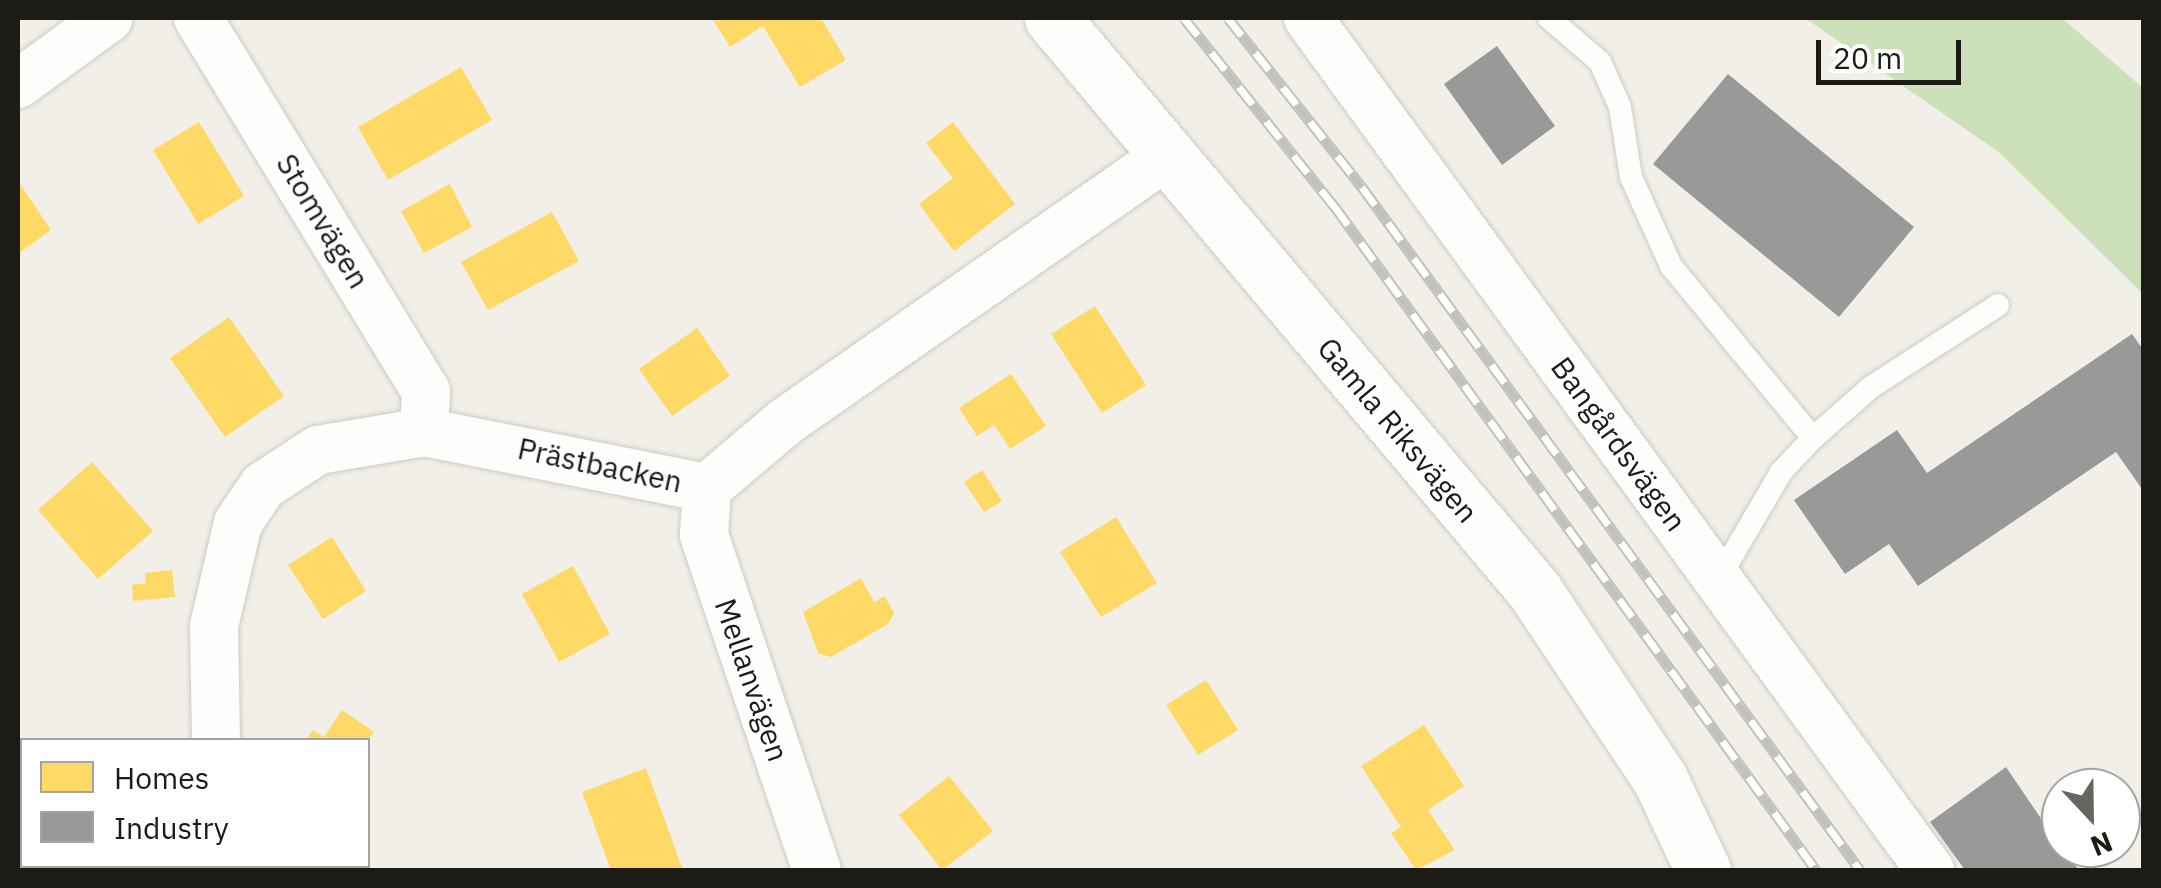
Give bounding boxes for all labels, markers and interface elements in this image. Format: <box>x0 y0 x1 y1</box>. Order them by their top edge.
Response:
scale bar <box>1821 20 1966 82</box>
text: 20 m <box>1833 38 1902 77</box>
street label: Stomvägen <box>269 147 377 295</box>
street label: Gamla Riksvägen <box>1310 330 1486 530</box>
street label: Bangårdsvägen <box>1544 350 1694 538</box>
street label: Prästbacken <box>515 430 685 500</box>
street label: Mellanvägen <box>707 594 797 766</box>
legend <box>20 738 370 868</box>
text: Homes <box>114 758 209 797</box>
north arrow <box>2041 768 2141 868</box>
text: Industry <box>114 808 229 847</box>
text: N <box>2085 823 2118 865</box>

